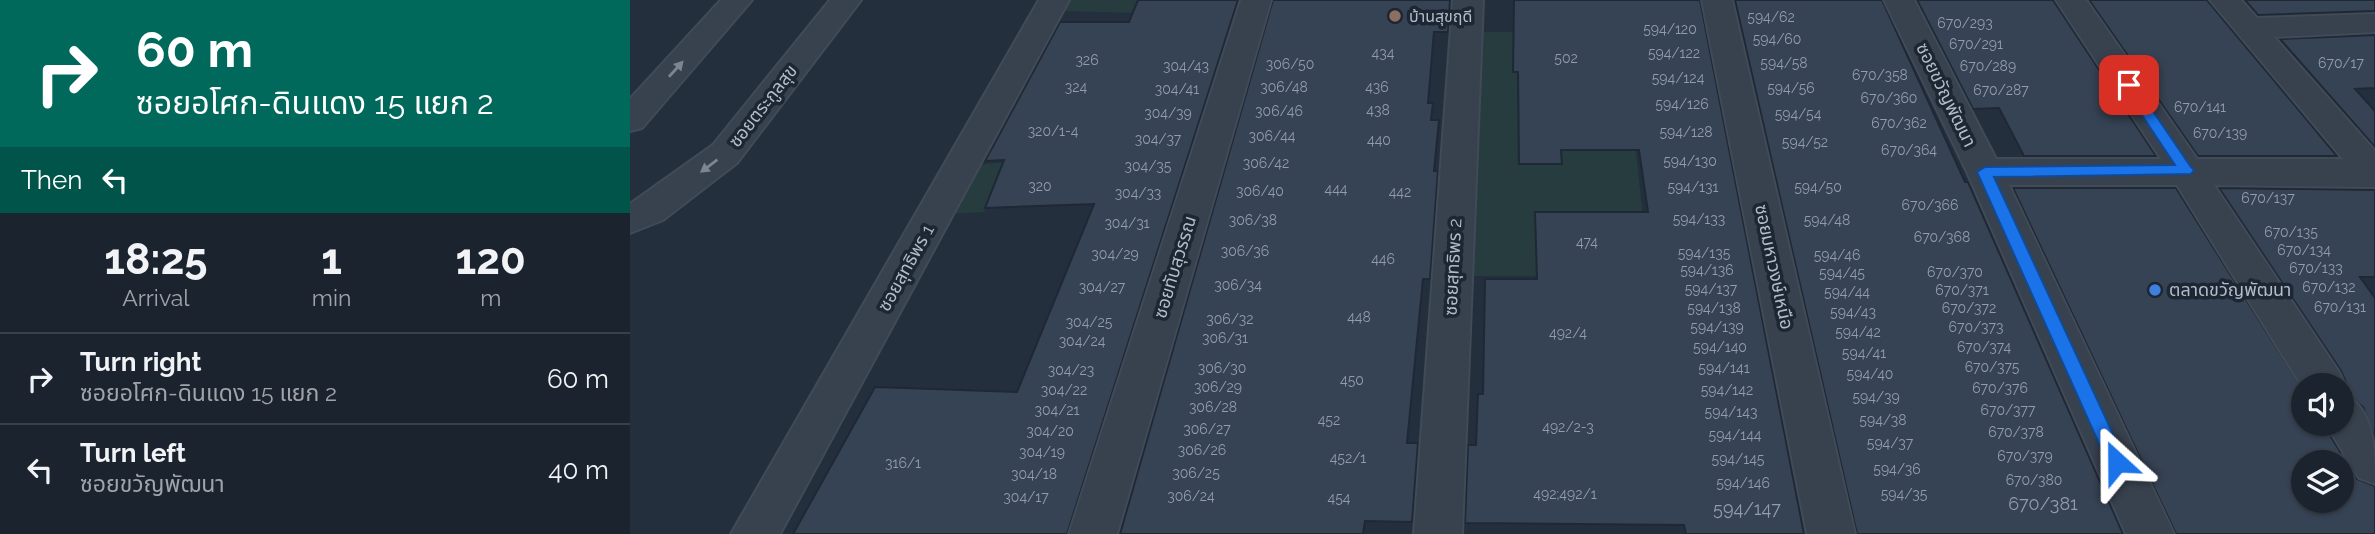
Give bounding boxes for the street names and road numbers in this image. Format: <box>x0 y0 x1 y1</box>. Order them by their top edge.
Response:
street label: ซอยขวัญพัฒนา <box>1912 39 1981 150</box>
street label: ซอยตระกูลสุข <box>724 60 803 152</box>
street label: ซอยมหาวงษ์เหนือ <box>1751 202 1798 331</box>
street label: ซอยทับสุวรรณ <box>1149 213 1201 321</box>
street label: ซอยสุทธิพร 2 <box>1439 218 1467 316</box>
street label: ซอยสุทธิพร 1 <box>873 221 939 315</box>

